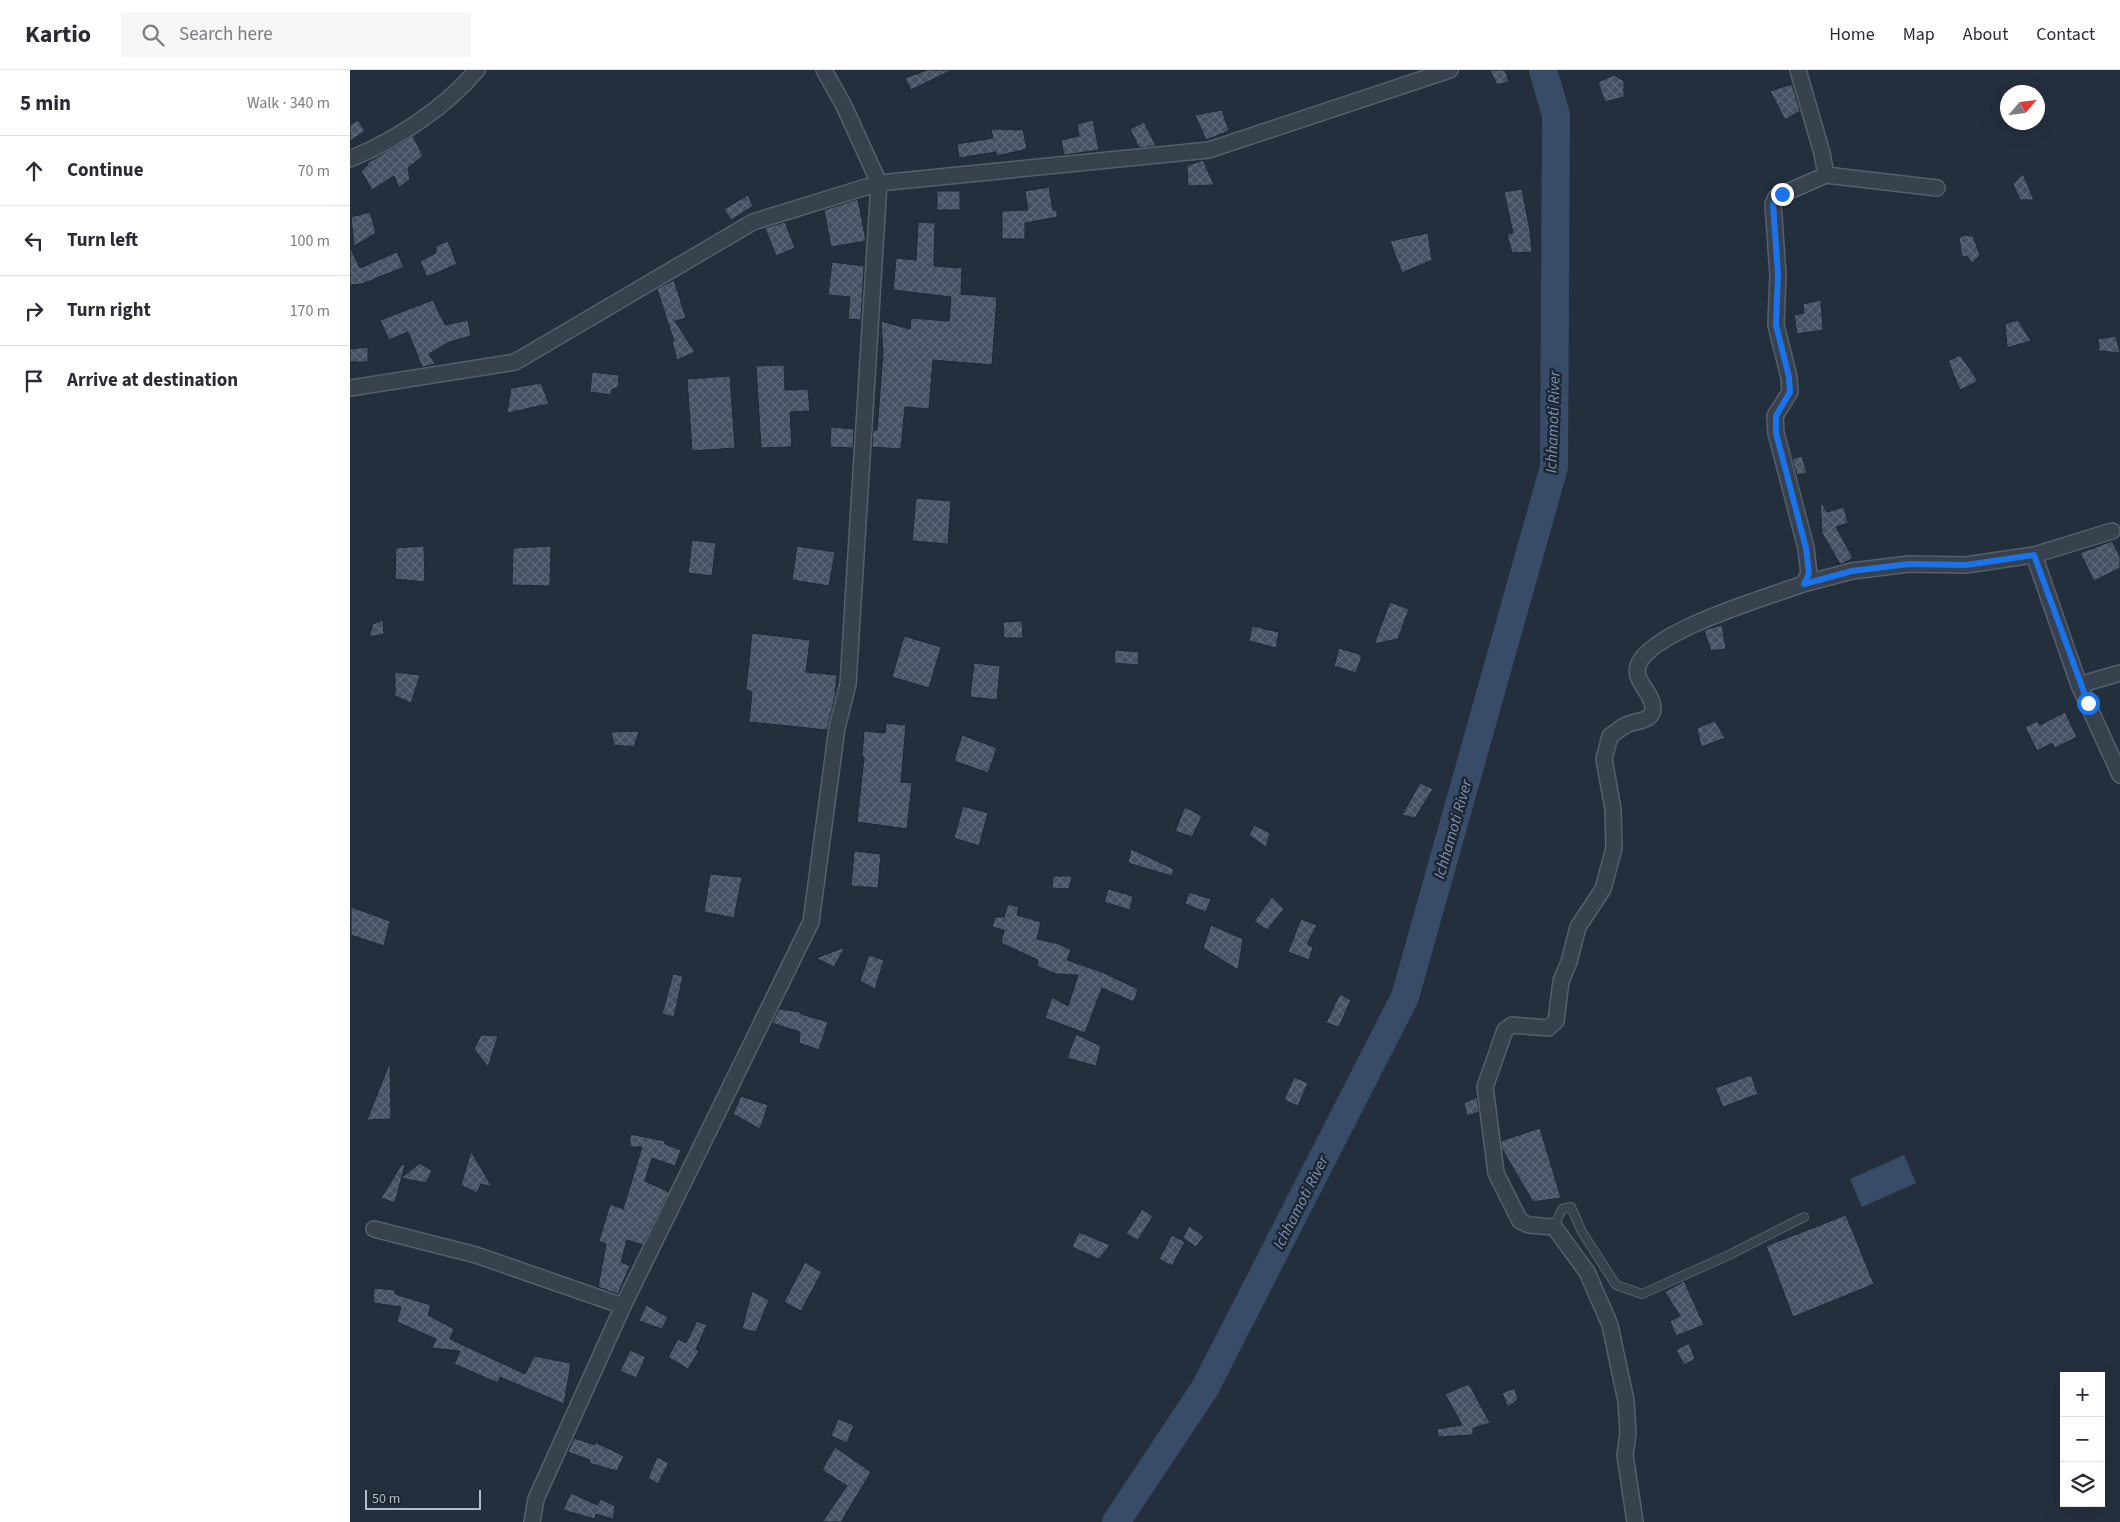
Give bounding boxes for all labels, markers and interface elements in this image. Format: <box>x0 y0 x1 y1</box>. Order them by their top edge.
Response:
search box <box>121 12 471 57</box>
text: Kartio <box>25 17 91 52</box>
icon: search <box>139 21 167 49</box>
text: Search here <box>179 21 273 48</box>
text: Home <box>1829 22 1875 47</box>
text: Map <box>1903 22 1935 47</box>
text: About <box>1963 22 2008 47</box>
text: Contact <box>2036 22 2095 47</box>
north arrow <box>2000 85 2045 130</box>
text: 5 min <box>20 88 71 118</box>
text: Walk · 340 m <box>247 92 330 114</box>
icon: ahead <box>20 157 48 185</box>
text: Continue <box>67 157 144 184</box>
text: 70 m <box>298 160 330 182</box>
route end <box>1771 183 1794 206</box>
icon: left <box>20 227 48 255</box>
text: Turn left <box>67 227 138 254</box>
text: 100 m <box>290 230 330 252</box>
icon: right <box>20 297 48 325</box>
text: Turn right <box>67 297 151 324</box>
text: 170 m <box>290 300 330 322</box>
icon: arrive <box>20 367 48 395</box>
text: Arrive at destination <box>67 367 238 394</box>
water label: Ichhamoti River <box>1540 369 1566 474</box>
route start <box>2077 692 2100 715</box>
water label: Ichhamoti River <box>1428 776 1478 882</box>
water label: Ichhamoti River <box>1268 1150 1335 1253</box>
map controls <box>2060 1372 2105 1507</box>
button: + <box>2060 1372 2105 1417</box>
button: − <box>2060 1417 2105 1462</box>
button: layers <box>2060 1462 2105 1507</box>
scale bar <box>365 1487 481 1510</box>
text: 50 m <box>372 1489 400 1509</box>

